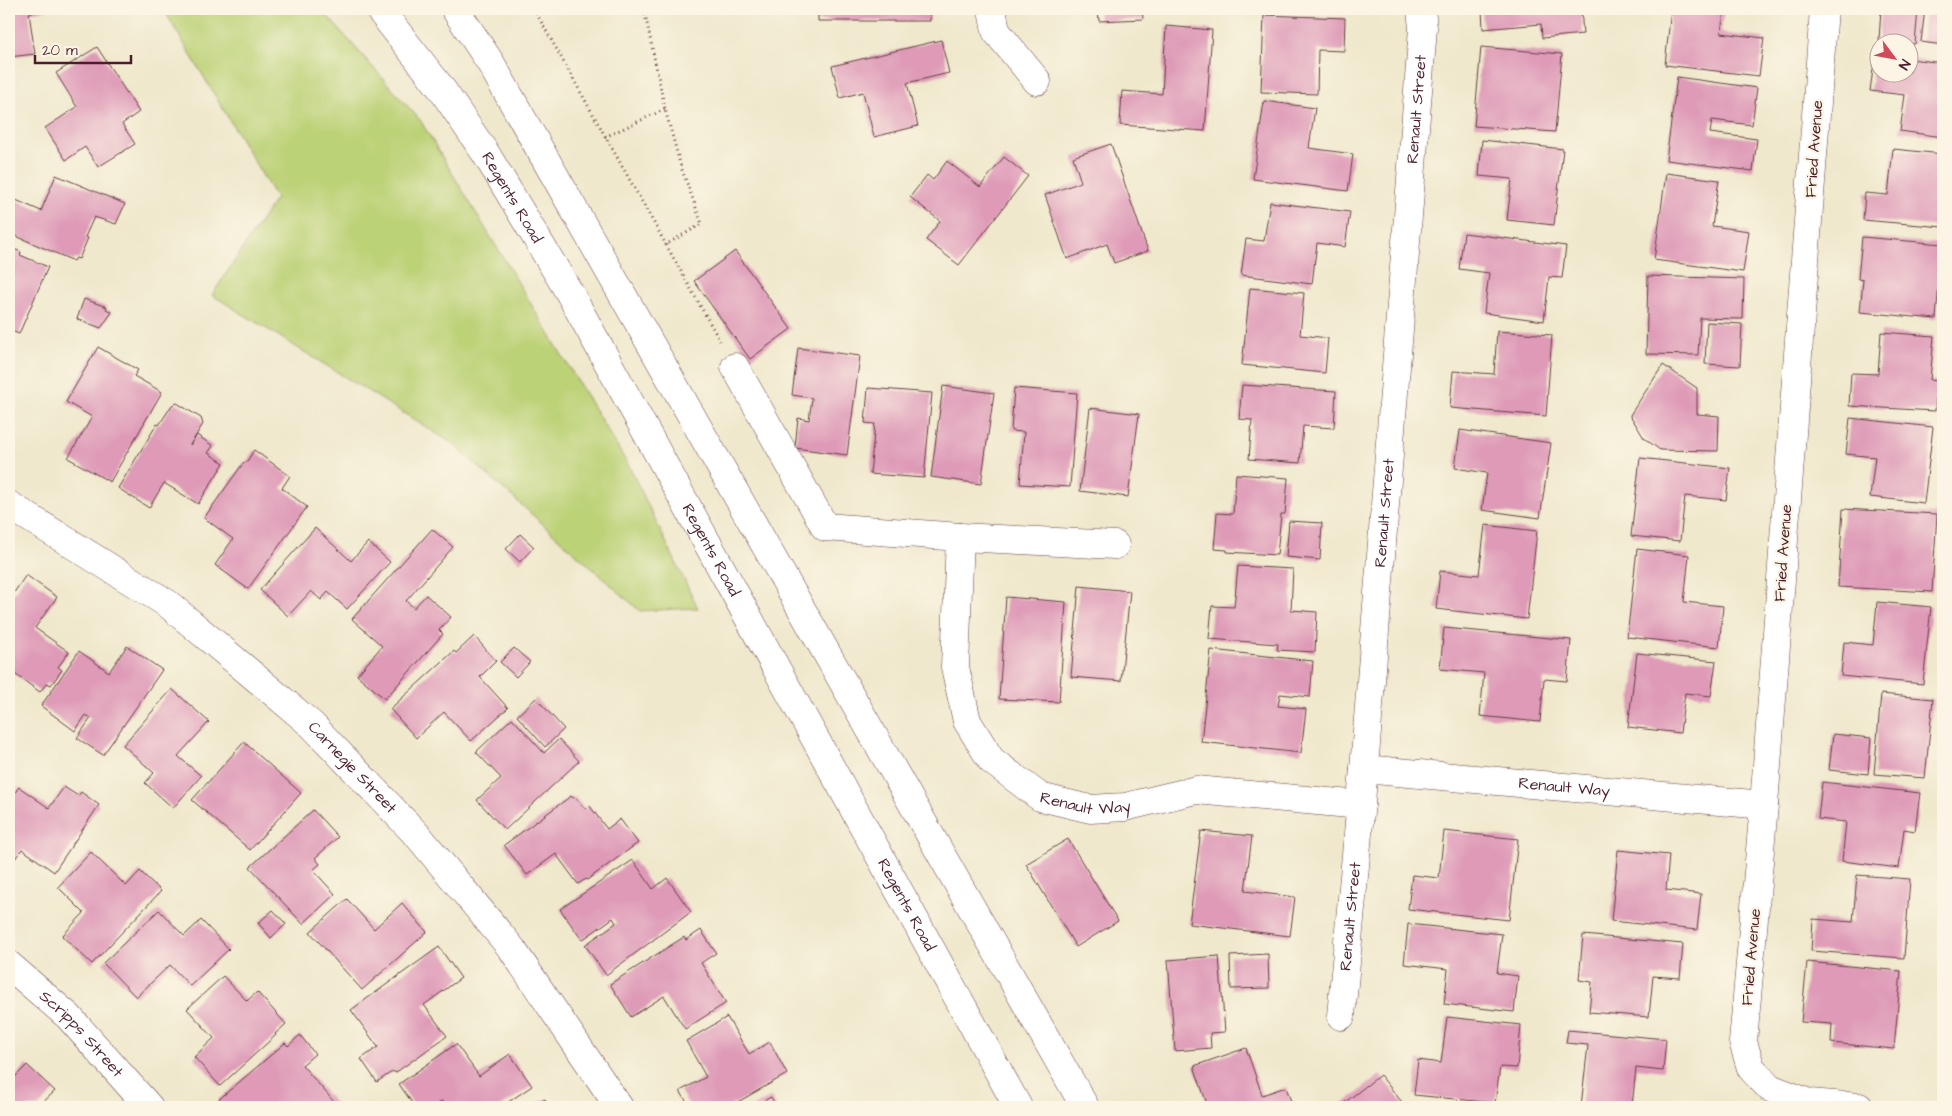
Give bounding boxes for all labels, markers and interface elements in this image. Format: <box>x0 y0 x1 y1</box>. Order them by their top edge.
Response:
scale bar <box>35 32 131 64</box>
north arrow <box>1870 32 1920 82</box>
text: 20 m <box>42 40 78 61</box>
street label: Renault Street <box>1401 53 1432 164</box>
text: N <box>1893 55 1915 74</box>
street label: Fried Avenue <box>1800 99 1828 198</box>
street label: Regents Road <box>476 148 548 247</box>
street label: Renault Street <box>1369 457 1400 568</box>
street label: Regents Road <box>677 500 746 600</box>
street label: Fried Avenue <box>1769 503 1797 602</box>
street label: Carnegie Street <box>303 716 402 819</box>
street label: Renault Way <box>1518 772 1611 803</box>
street label: Renault Way <box>1038 786 1134 820</box>
street label: Regents Road <box>872 855 941 955</box>
street label: Renault Street <box>1334 861 1366 972</box>
street label: Fried Avenue <box>1736 907 1766 1007</box>
street label: Scripps Street <box>35 985 129 1082</box>

